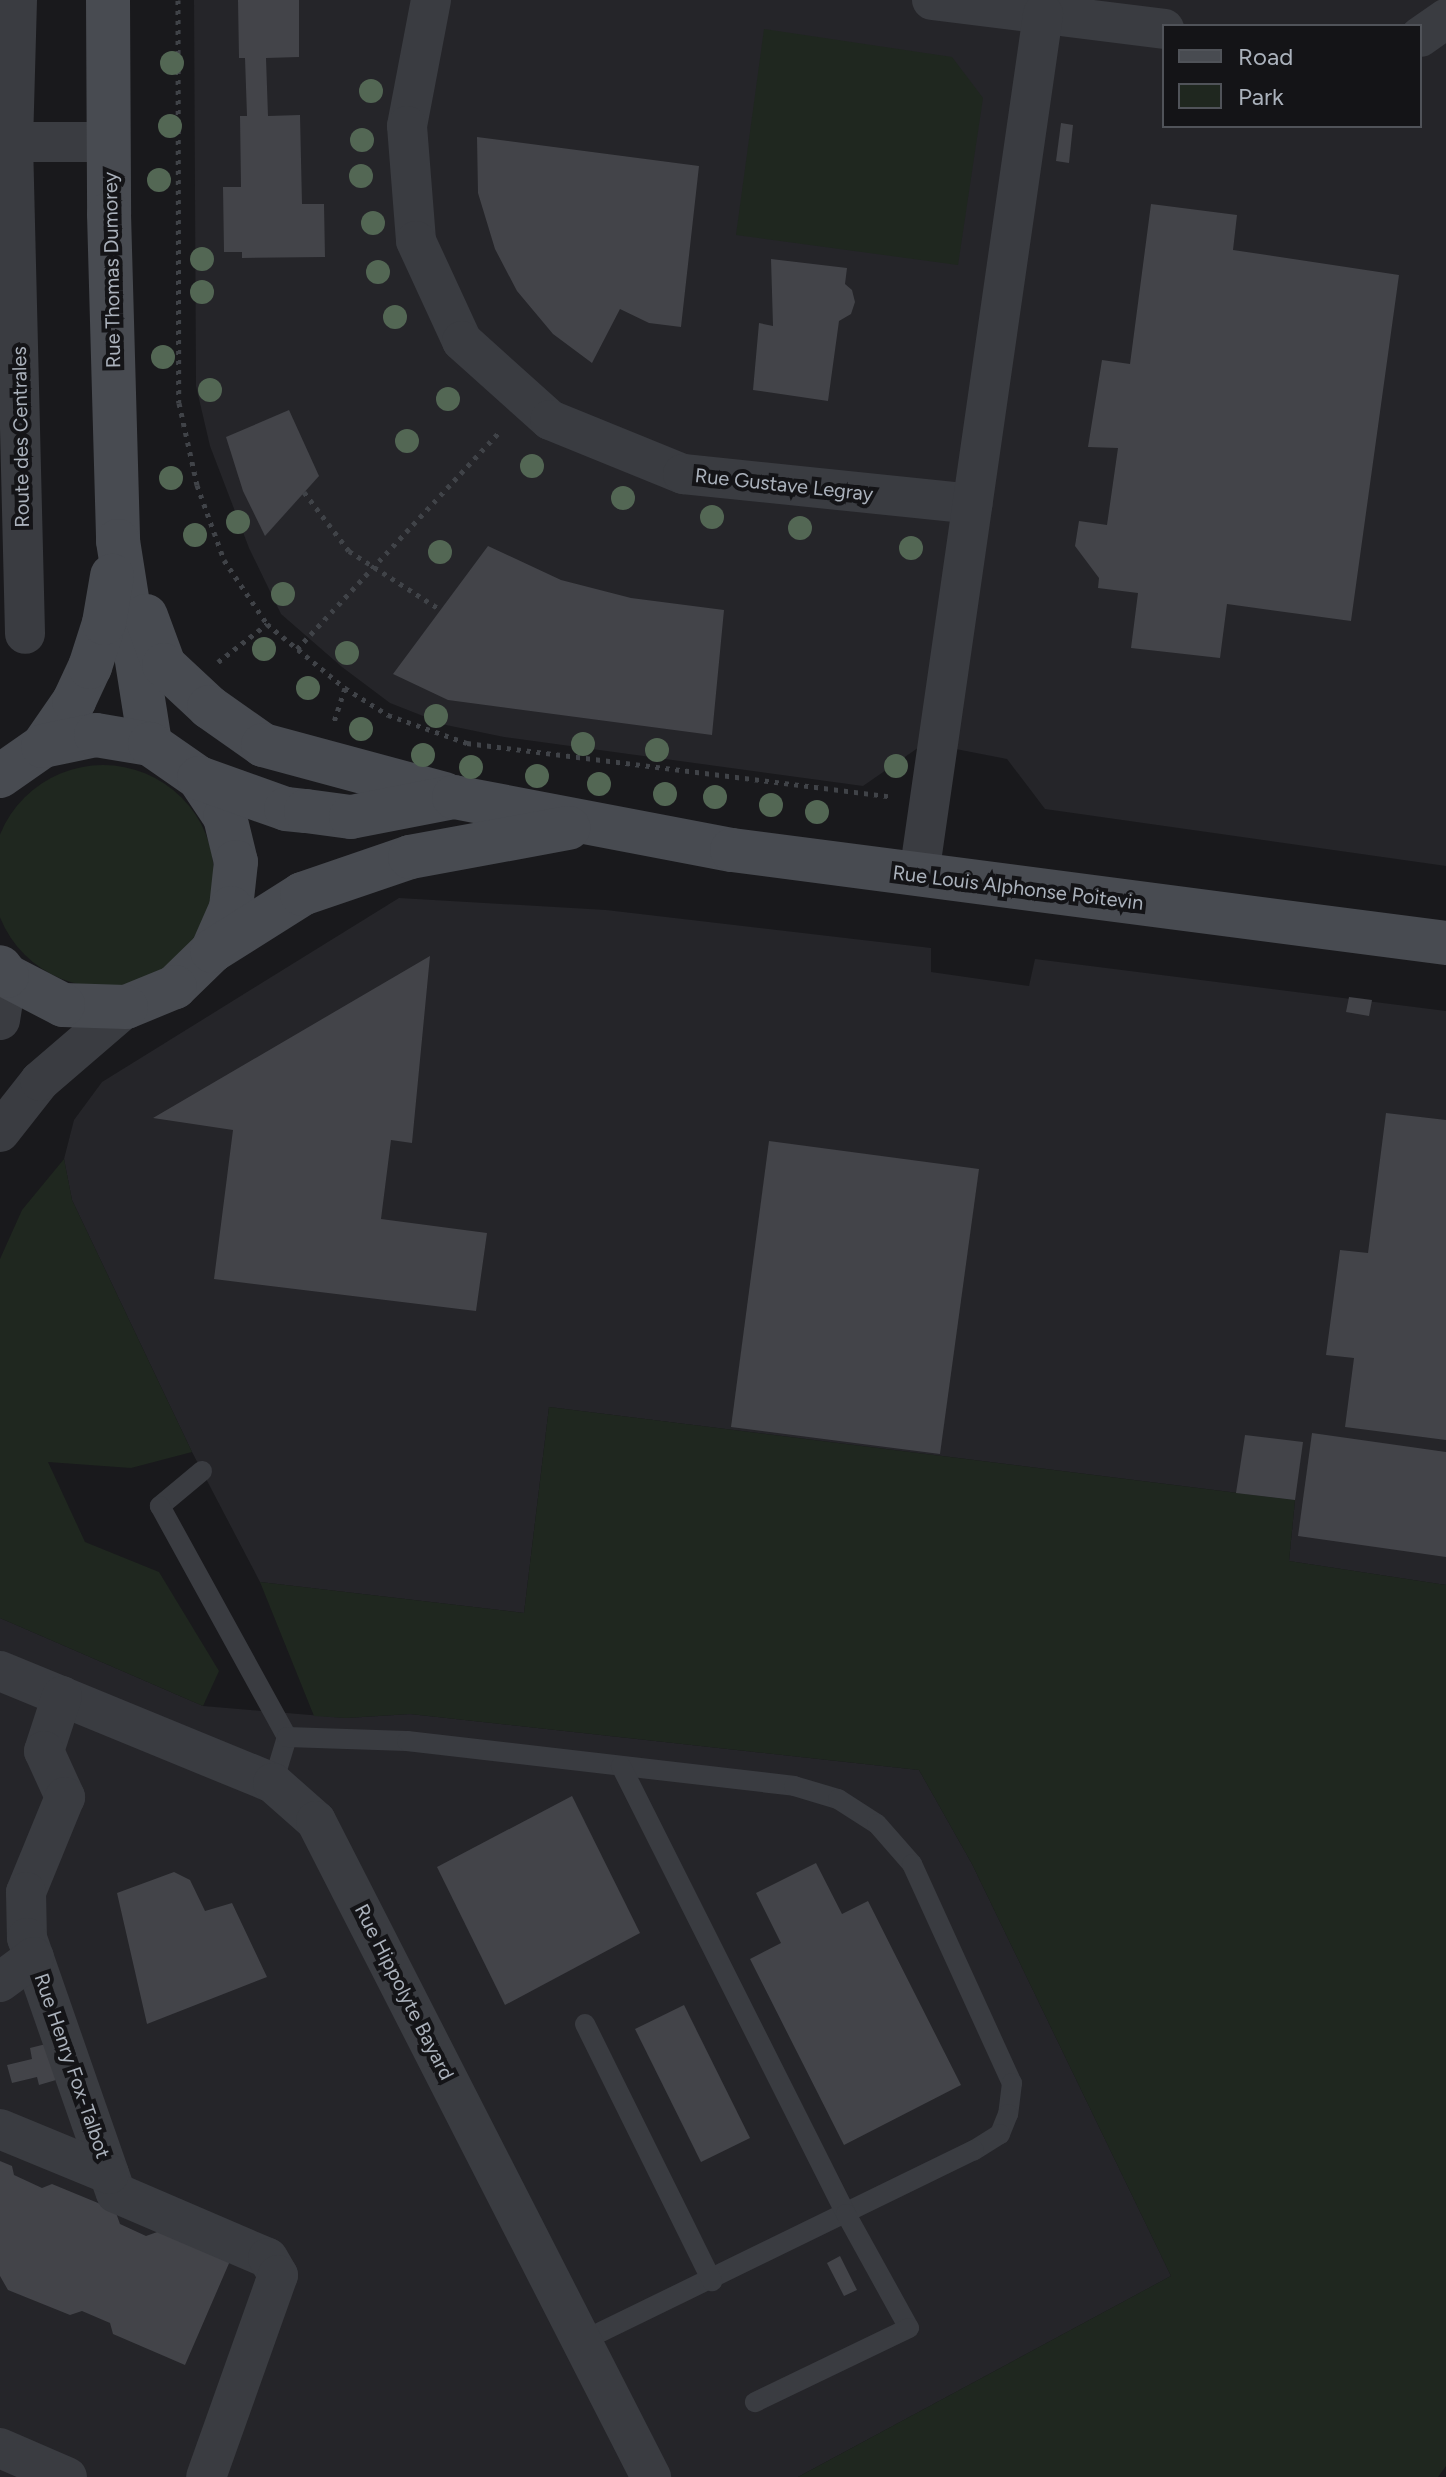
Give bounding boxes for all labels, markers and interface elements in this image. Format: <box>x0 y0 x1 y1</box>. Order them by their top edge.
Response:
legend <box>1162 24 1422 128</box>
text: Road <box>1238 42 1293 71</box>
text: Park <box>1238 82 1284 111</box>
street label: Rue Thomas Dumorey <box>98 172 126 368</box>
street label: Route des Centrales <box>7 346 35 528</box>
street label: Rue Gustave Legray <box>694 464 874 506</box>
street label: Rue Louis Alphonse Poitevin <box>891 861 1145 915</box>
street label: Rue Hippolyte Bayard <box>349 1900 459 2084</box>
street label: Rue Henry Fox-Talbot <box>29 1970 115 2162</box>

